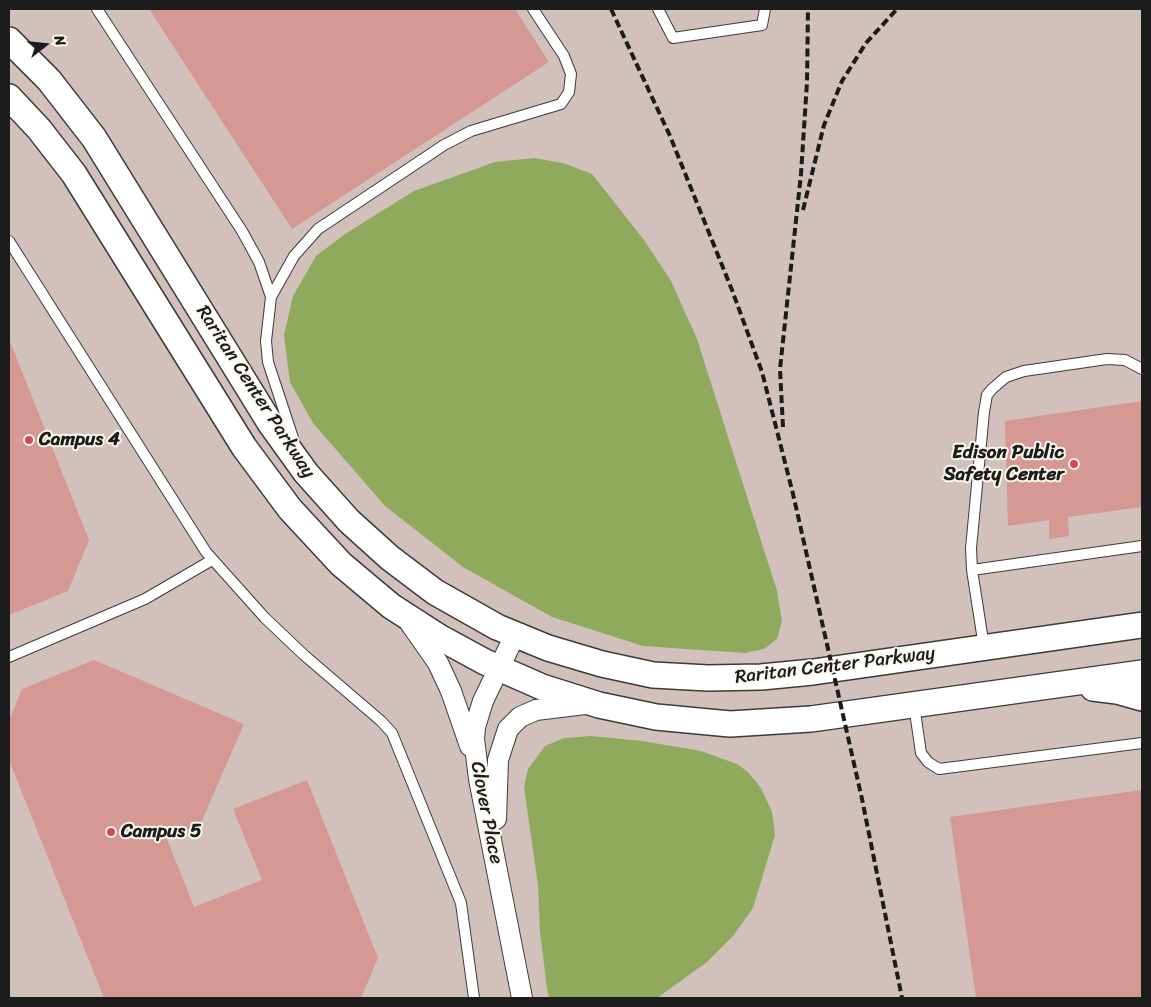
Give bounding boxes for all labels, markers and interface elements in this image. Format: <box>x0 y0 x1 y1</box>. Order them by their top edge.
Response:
north arrow <box>20 20 70 70</box>
text: N <box>47 33 73 49</box>
street label: Raritan Center Parkway <box>191 301 319 483</box>
place label: Campus 4 <box>39 429 120 451</box>
marker: Campus 4 <box>23 434 35 446</box>
place label: Edison Public Safety Center <box>944 442 1064 486</box>
marker: Edison Public Safety Center <box>1068 458 1080 470</box>
street label: Raritan Center Parkway <box>734 642 936 690</box>
street label: Clover Place <box>465 760 507 866</box>
place label: Campus 5 <box>121 821 202 843</box>
marker: Campus 5 <box>105 826 117 838</box>

